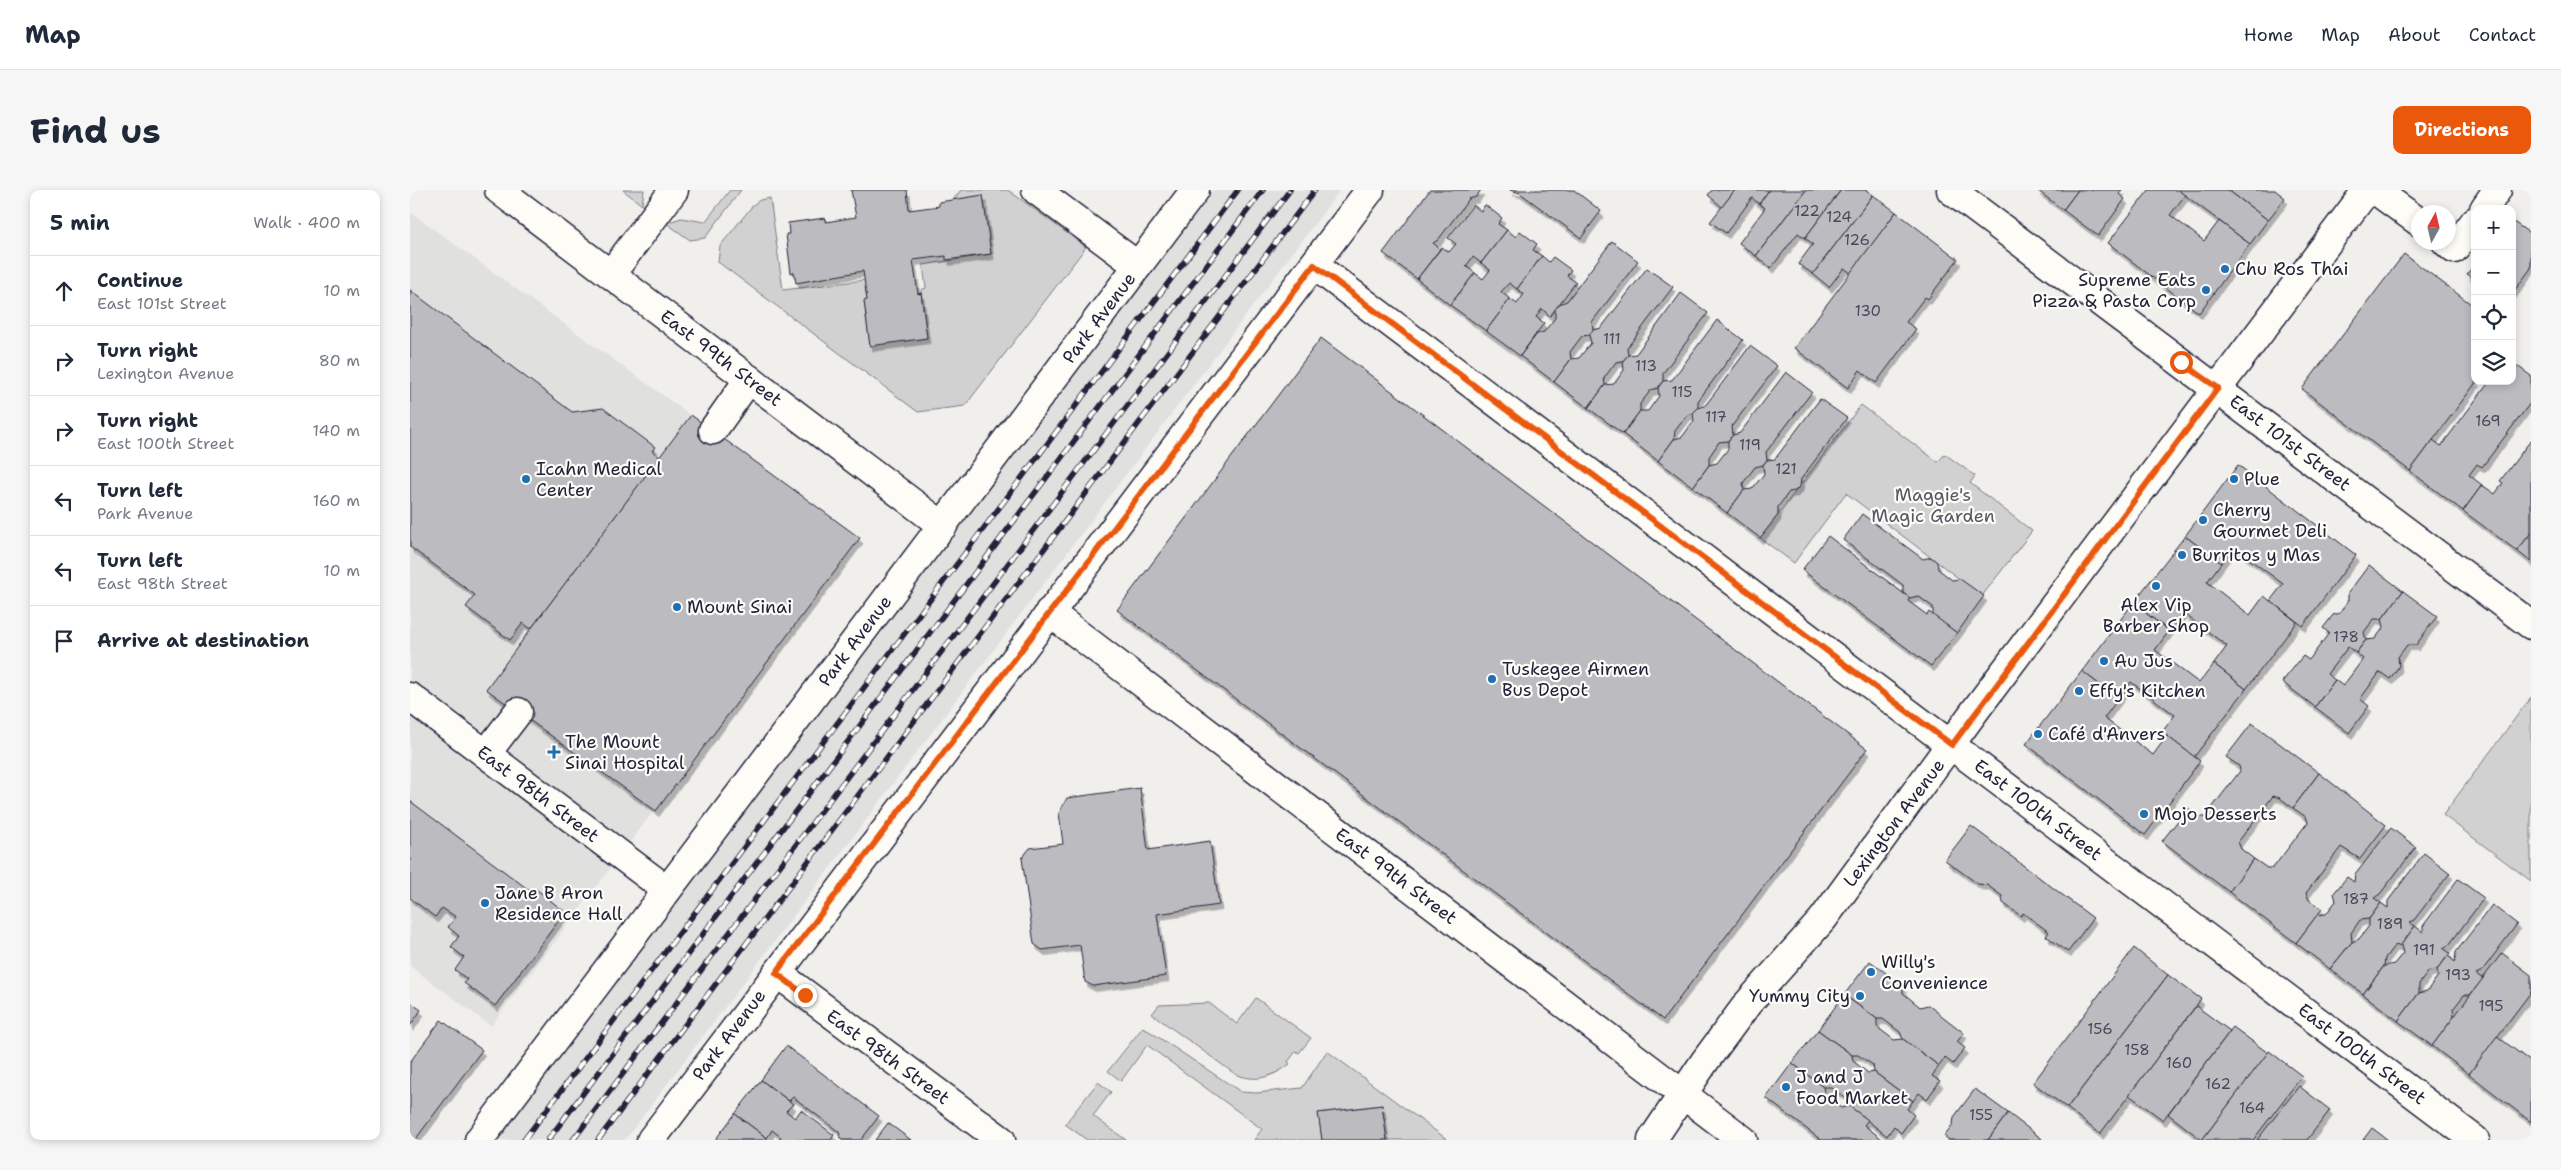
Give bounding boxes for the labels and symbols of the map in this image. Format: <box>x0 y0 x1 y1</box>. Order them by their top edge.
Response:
house number: 122 <box>1794 201 1820 221</box>
north arrow <box>2411 205 2456 250</box>
house number: 124 <box>1826 207 1852 227</box>
house number: 126 <box>1844 230 1870 250</box>
place label: Chu Ros Thai <box>2235 257 2349 281</box>
marker: Chu Ros Thai <box>2219 263 2231 275</box>
street label: Park Avenue <box>1057 268 1141 368</box>
place label: Supreme Eats Pizza & Pasta Corp <box>2032 268 2196 313</box>
marker: Supreme Eats Pizza & Pasta Corp <box>2200 284 2212 296</box>
house number: 130 <box>1855 301 1881 321</box>
street label: East 99th Street <box>655 304 787 412</box>
house number: 111 <box>1603 329 1621 349</box>
route start <box>2170 351 2193 374</box>
house number: 113 <box>1635 356 1657 376</box>
house number: 115 <box>1672 382 1692 402</box>
street label: East 101st Street <box>2224 389 2356 497</box>
house number: 117 <box>1705 407 1727 427</box>
house number: 169 <box>2475 411 2501 431</box>
house number: 119 <box>1739 435 1761 455</box>
place label: Icahn Medical Center <box>536 457 663 502</box>
house number: 121 <box>1775 459 1797 479</box>
place label: Plue <box>2244 467 2280 491</box>
marker: Icahn Medical Center <box>520 473 532 485</box>
marker: Plue <box>2228 473 2240 485</box>
park label: Maggie's Magic Garden <box>1871 483 1995 528</box>
place label: Cherry Gourmet Deli <box>2213 498 2327 543</box>
marker: Cherry Gourmet Deli <box>2197 514 2209 526</box>
place label: Burritos y Mas <box>2192 543 2320 567</box>
marker: Burritos y Mas <box>2176 549 2188 561</box>
marker: Alex Vip Barber Shop <box>2150 580 2162 592</box>
street label: Park Avenue <box>813 591 897 691</box>
place label: Alex Vip Barber Shop <box>2103 593 2209 638</box>
place label: Mount Sinai <box>687 595 792 619</box>
marker: Mount Sinai <box>671 601 683 613</box>
house number: 178 <box>2333 627 2359 647</box>
place label: Au Jus <box>2114 649 2173 673</box>
marker: Au Jus <box>2098 655 2110 667</box>
place label: Tuskegee Airmen Bus Depot <box>1502 657 1649 702</box>
marker: Tuskegee Airmen Bus Depot <box>1486 673 1498 685</box>
place label: Effy's Kitchen <box>2089 679 2205 703</box>
marker: Effy's Kitchen <box>2073 685 2085 697</box>
place label: Café d'Anvers <box>2048 722 2166 746</box>
marker: Café d'Anvers <box>2032 728 2044 740</box>
place label: The Mount Sinai Hospital <box>565 730 685 775</box>
street label: East 98th Street <box>472 740 604 848</box>
marker: The Mount Sinai Hospital <box>547 745 561 759</box>
street label: Lexington Avenue <box>1838 754 1950 892</box>
street label: East 100th Street <box>1969 754 2107 866</box>
place label: Mojo Desserts <box>2154 802 2277 826</box>
marker: Mojo Desserts <box>2138 808 2150 820</box>
street label: East 99th Street <box>1330 822 1462 930</box>
place label: Jane B Aron Residence Hall <box>495 881 623 926</box>
house number: 187 <box>2343 889 2369 909</box>
marker: Jane B Aron Residence Hall <box>479 897 491 909</box>
house number: 189 <box>2377 914 2403 934</box>
house number: 191 <box>2413 940 2435 960</box>
place label: Willy's Convenience <box>1881 950 1988 995</box>
house number: 193 <box>2445 965 2471 985</box>
marker: Willy's Convenience <box>1865 966 1877 978</box>
route end <box>794 984 817 1007</box>
place label: Yummy City <box>1749 984 1850 1008</box>
street label: Park Avenue <box>687 985 771 1085</box>
marker: Yummy City <box>1854 990 1866 1002</box>
house number: 195 <box>2478 996 2504 1016</box>
street label: East 100th Street <box>2293 998 2431 1110</box>
street label: East 98th Street <box>821 1004 955 1110</box>
house number: 156 <box>2087 1019 2113 1039</box>
house number: 158 <box>2124 1040 2150 1060</box>
house number: 160 <box>2166 1053 2192 1073</box>
place label: J and J Food Market <box>1796 1065 1908 1110</box>
house number: 162 <box>2205 1074 2231 1094</box>
marker: J and J Food Market <box>1780 1081 1792 1093</box>
house number: 164 <box>2239 1098 2265 1118</box>
house number: 155 <box>1969 1105 1993 1125</box>

